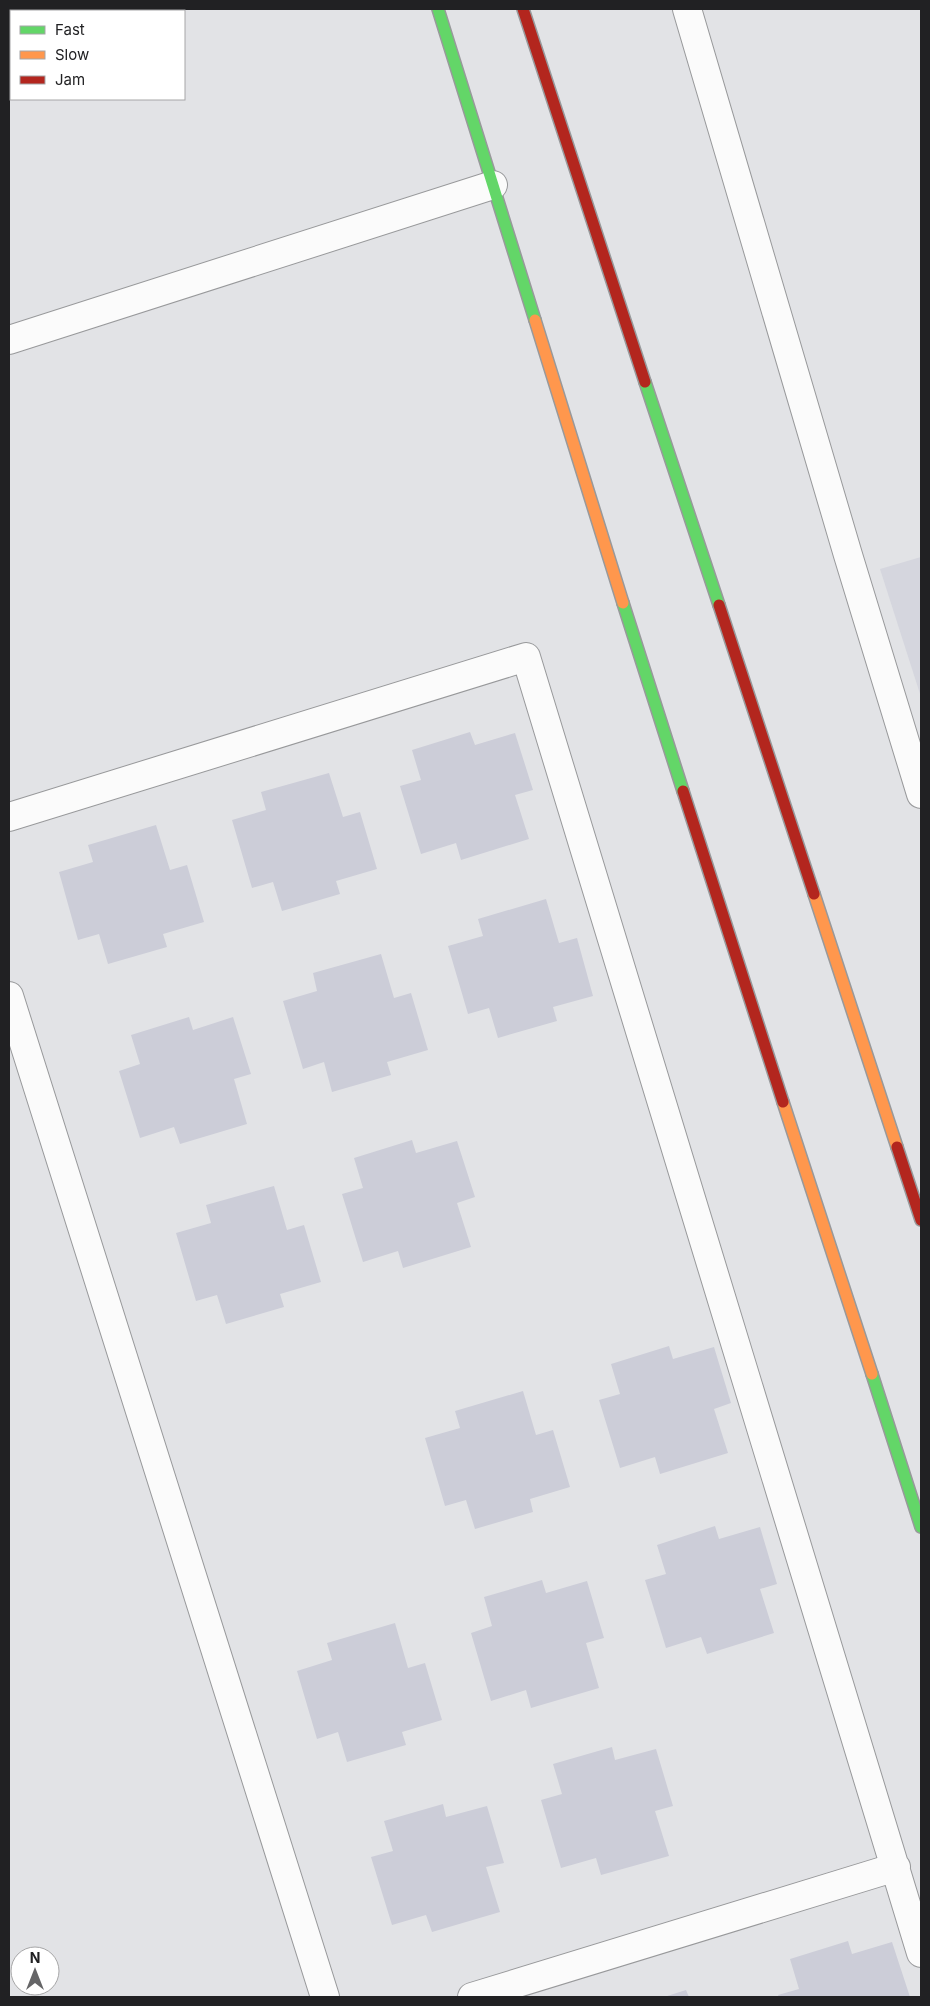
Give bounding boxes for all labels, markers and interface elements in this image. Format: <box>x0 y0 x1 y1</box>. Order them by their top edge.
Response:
legend <box>10 10 185 100</box>
text: Fast <box>55 20 85 39</box>
text: Slow <box>55 45 89 64</box>
text: Jam <box>55 70 85 89</box>
north arrow <box>10 1946 60 1996</box>
text: N <box>30 1949 40 1966</box>

